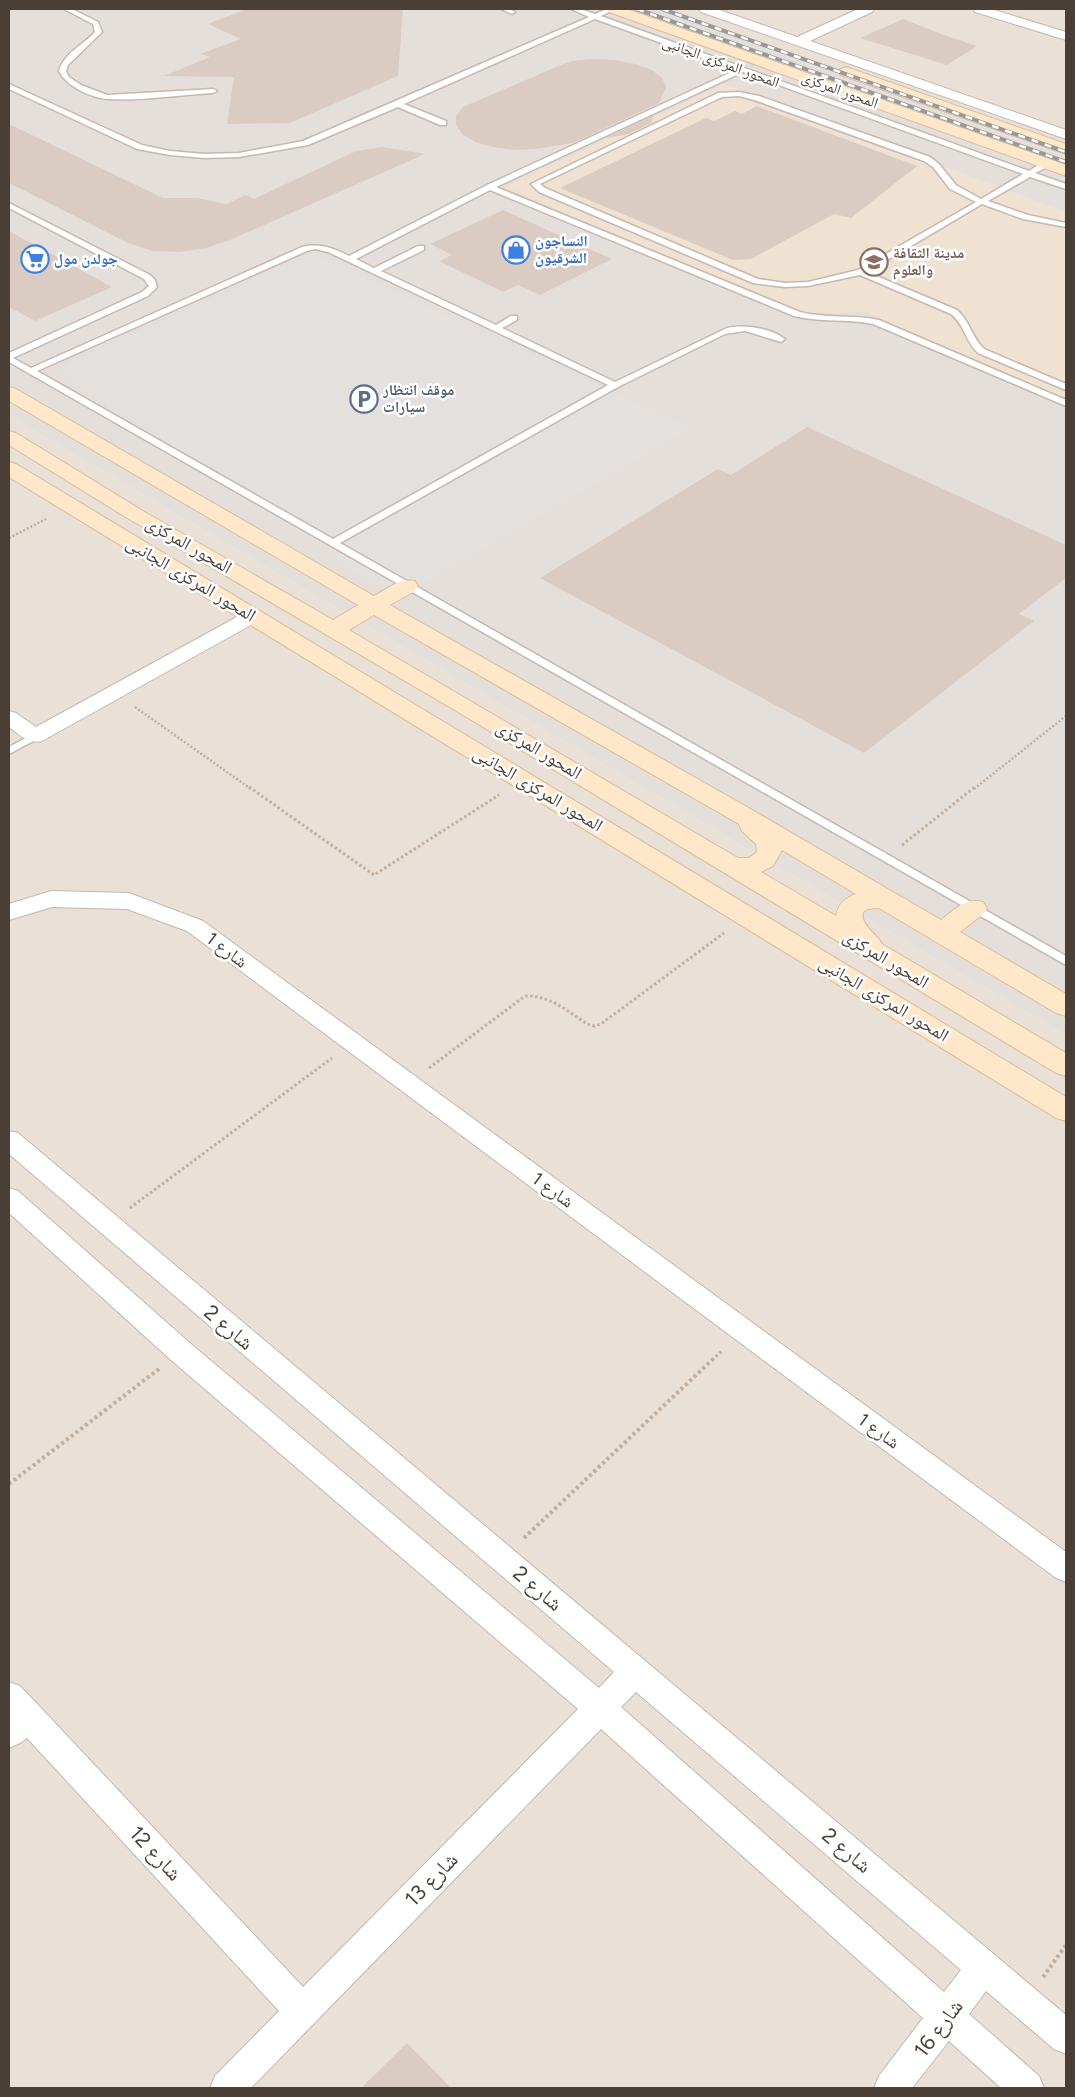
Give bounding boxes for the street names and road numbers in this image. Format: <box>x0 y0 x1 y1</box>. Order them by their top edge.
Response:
street label: المحور المركزى الجانبى <box>660 32 782 92</box>
street label: المحور المركزى <box>799 68 881 113</box>
street label: المحور المركزى <box>142 511 236 579</box>
street label: المحور المركزى الجانبى <box>122 532 260 626</box>
street label: المحور المركزى <box>492 716 586 784</box>
street label: المحور المركزى الجانبى <box>469 742 607 836</box>
street label: المحور المركزى <box>839 925 933 993</box>
street label: شارع 1 <box>202 927 252 973</box>
street label: المحور المركزى الجانبى <box>815 952 953 1046</box>
street label: شارع 1 <box>528 1168 578 1212</box>
street label: شارع 2 <box>199 1299 259 1356</box>
street label: شارع 1 <box>854 1409 904 1453</box>
street label: شارع 2 <box>508 1560 568 1617</box>
street label: شارع 12 <box>124 1821 187 1886</box>
street label: شارع 2 <box>817 1822 877 1879</box>
street label: شارع 13 <box>399 1847 463 1912</box>
street label: شارع 16 <box>908 1994 969 2062</box>

